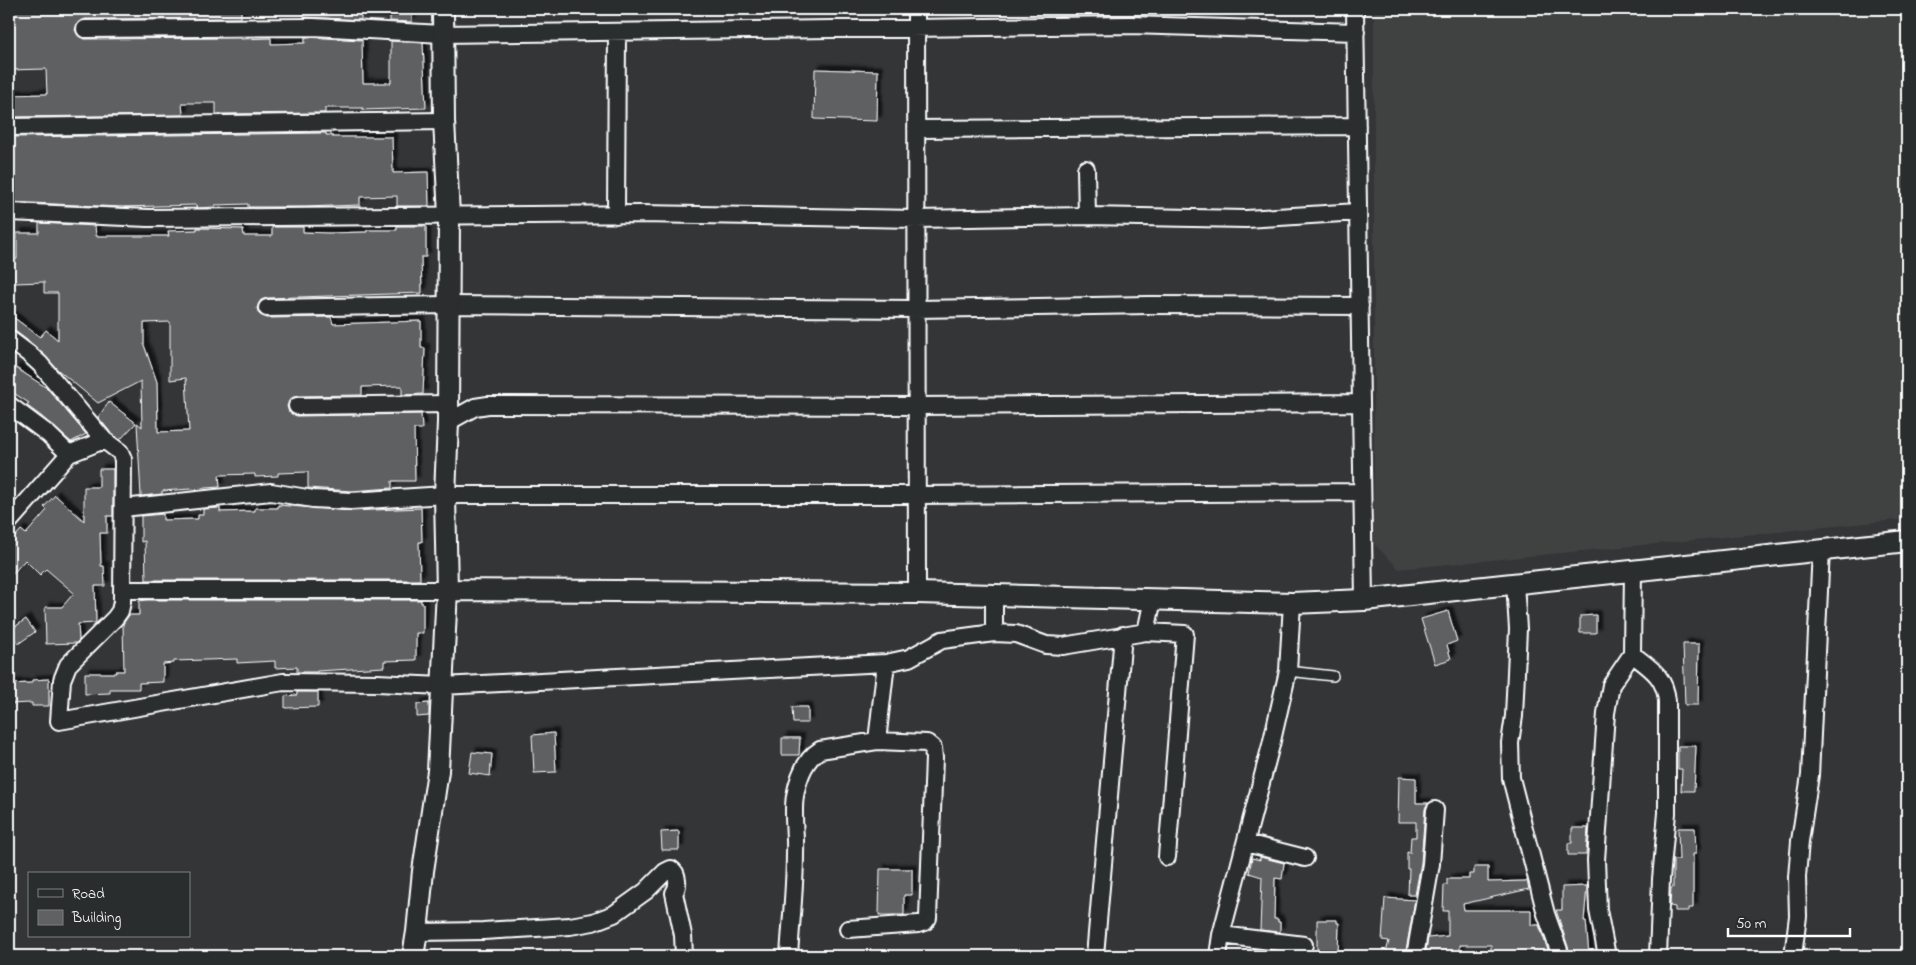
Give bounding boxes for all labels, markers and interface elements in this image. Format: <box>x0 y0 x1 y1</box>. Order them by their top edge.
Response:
legend <box>28 872 190 938</box>
text: Road <box>72 883 105 905</box>
scale bar <box>1728 905 1851 937</box>
text: Building <box>71 907 121 930</box>
text: 50 m <box>1736 913 1767 935</box>

